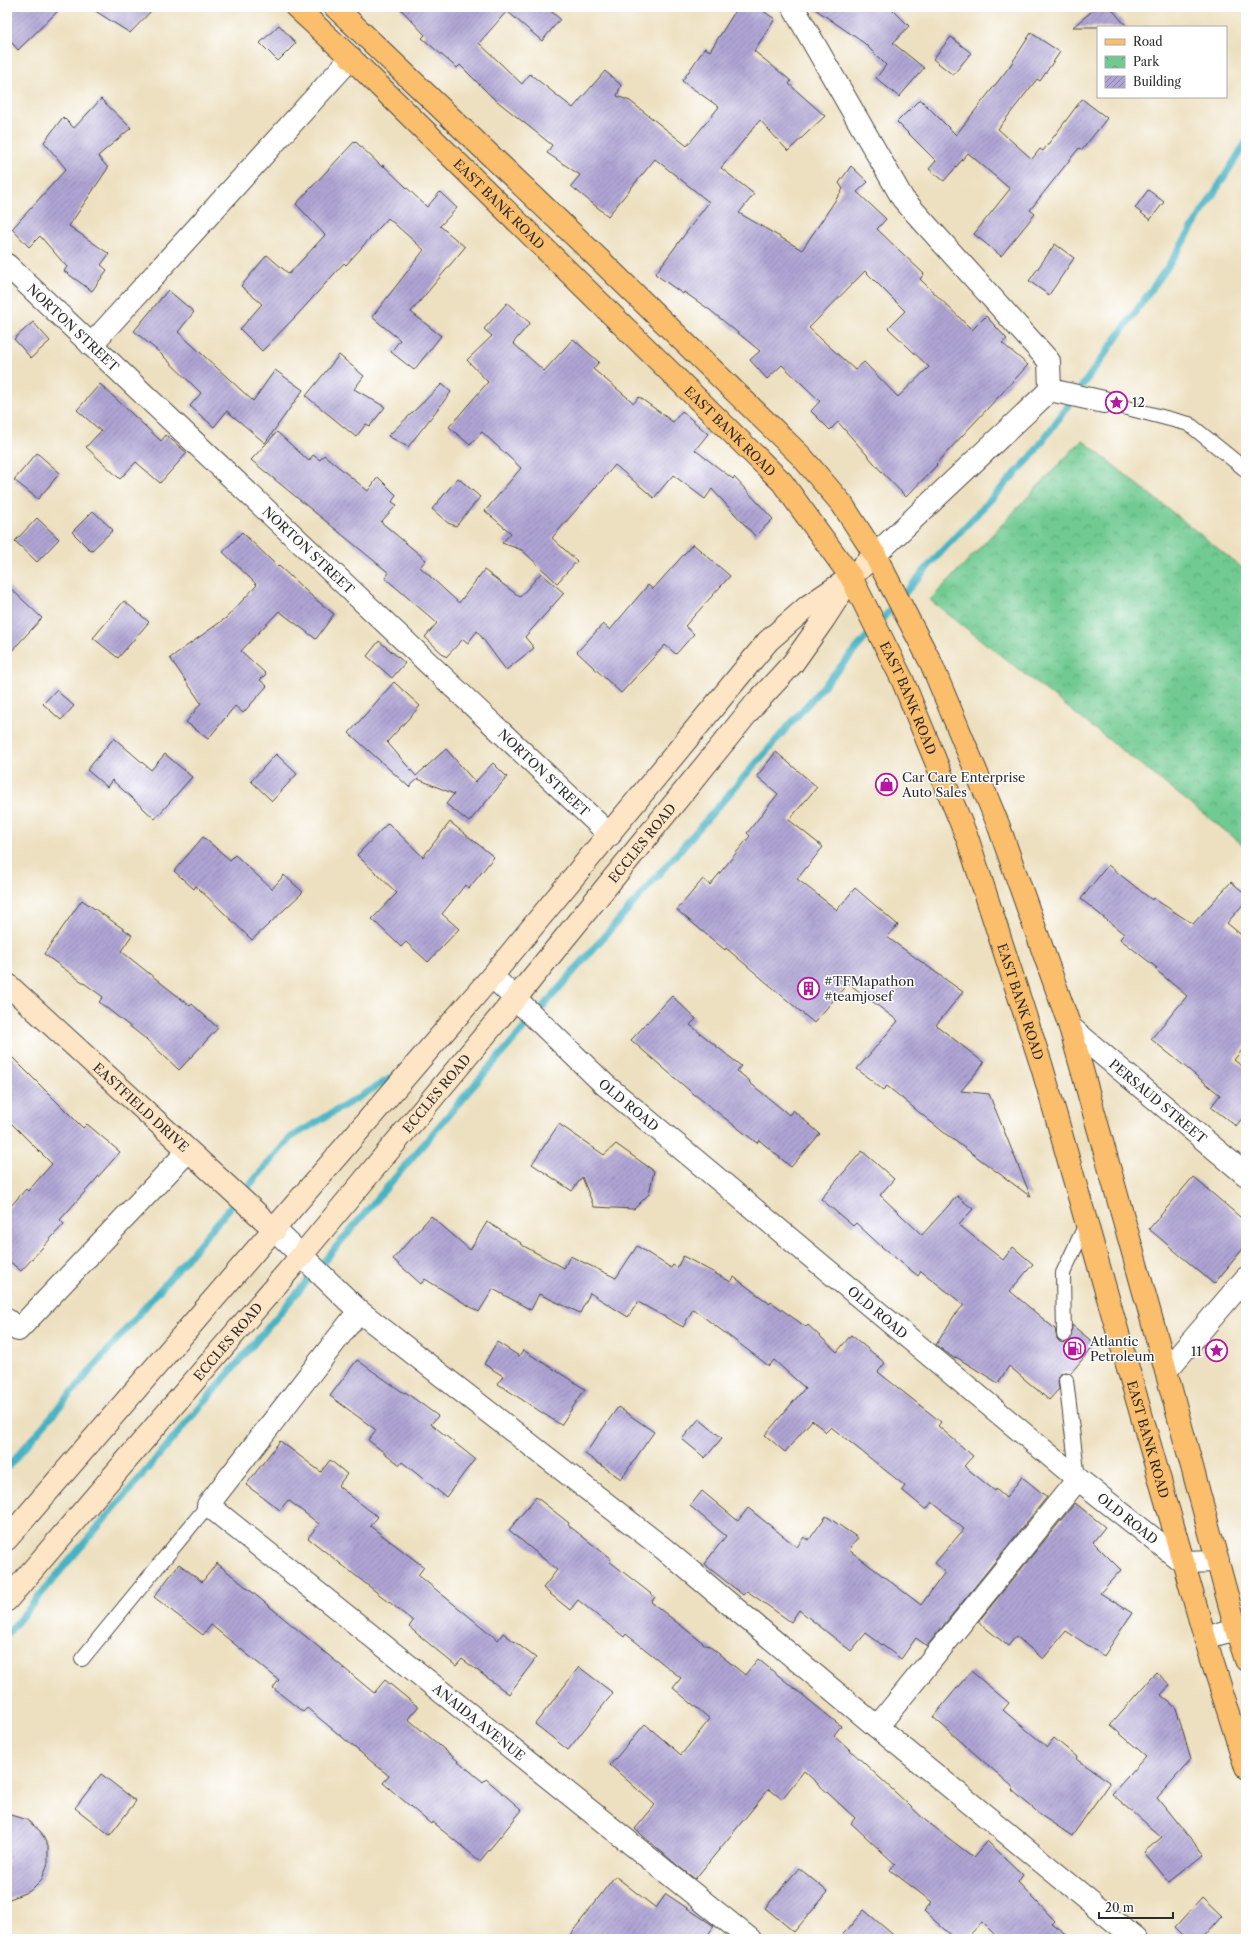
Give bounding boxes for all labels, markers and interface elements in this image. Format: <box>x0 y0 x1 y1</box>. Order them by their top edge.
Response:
legend <box>1097 26 1227 98</box>
text: Road <box>1133 34 1163 49</box>
text: Park <box>1133 54 1160 69</box>
text: Building <box>1133 74 1181 89</box>
street label: EAST BANK ROAD <box>450 155 548 252</box>
street label: NORTON STREET <box>24 280 122 375</box>
street label: EAST BANK ROAD <box>681 383 779 479</box>
place icon: 12 <box>1103 389 1129 415</box>
place label: 12 <box>1132 394 1145 410</box>
street label: NORTON STREET <box>259 503 358 597</box>
street label: EAST BANK ROAD <box>877 639 940 757</box>
street label: NORTON STREET <box>495 726 593 820</box>
place label: Car Care Enterprise Auto Sales <box>901 769 1025 800</box>
shop icon: Car Care Enterprise Auto Sales <box>873 771 899 797</box>
street label: ECCLES ROAD <box>605 800 679 886</box>
street label: EAST BANK ROAD <box>994 941 1047 1062</box>
place label: #TFMapathon #teamjosef <box>824 973 914 1004</box>
building icon: #TFMapathon #teamjosef <box>796 975 822 1001</box>
street label: ECCLES ROAD <box>399 1051 474 1136</box>
street label: PERSAUD STREET <box>1106 1055 1210 1147</box>
street label: EASTFIELD DRIVE <box>90 1059 192 1155</box>
street label: OLD ROAD <box>596 1075 662 1134</box>
street label: OLD ROAD <box>845 1283 911 1342</box>
street label: ECCLES ROAD <box>190 1299 266 1384</box>
place label: Atlantic Petroleum <box>1089 1333 1155 1364</box>
fuel station icon: Atlantic Petroleum <box>1061 1335 1087 1361</box>
place icon: 11 <box>1204 1338 1230 1364</box>
place label: 11 <box>1191 1343 1203 1359</box>
street label: EAST BANK ROAD <box>1124 1379 1173 1500</box>
street label: OLD ROAD <box>1094 1489 1161 1547</box>
street label: ANAIDA AVENUE <box>429 1680 528 1764</box>
scale bar <box>1099 1894 1173 1920</box>
text: 20 m <box>1105 1900 1134 1915</box>

